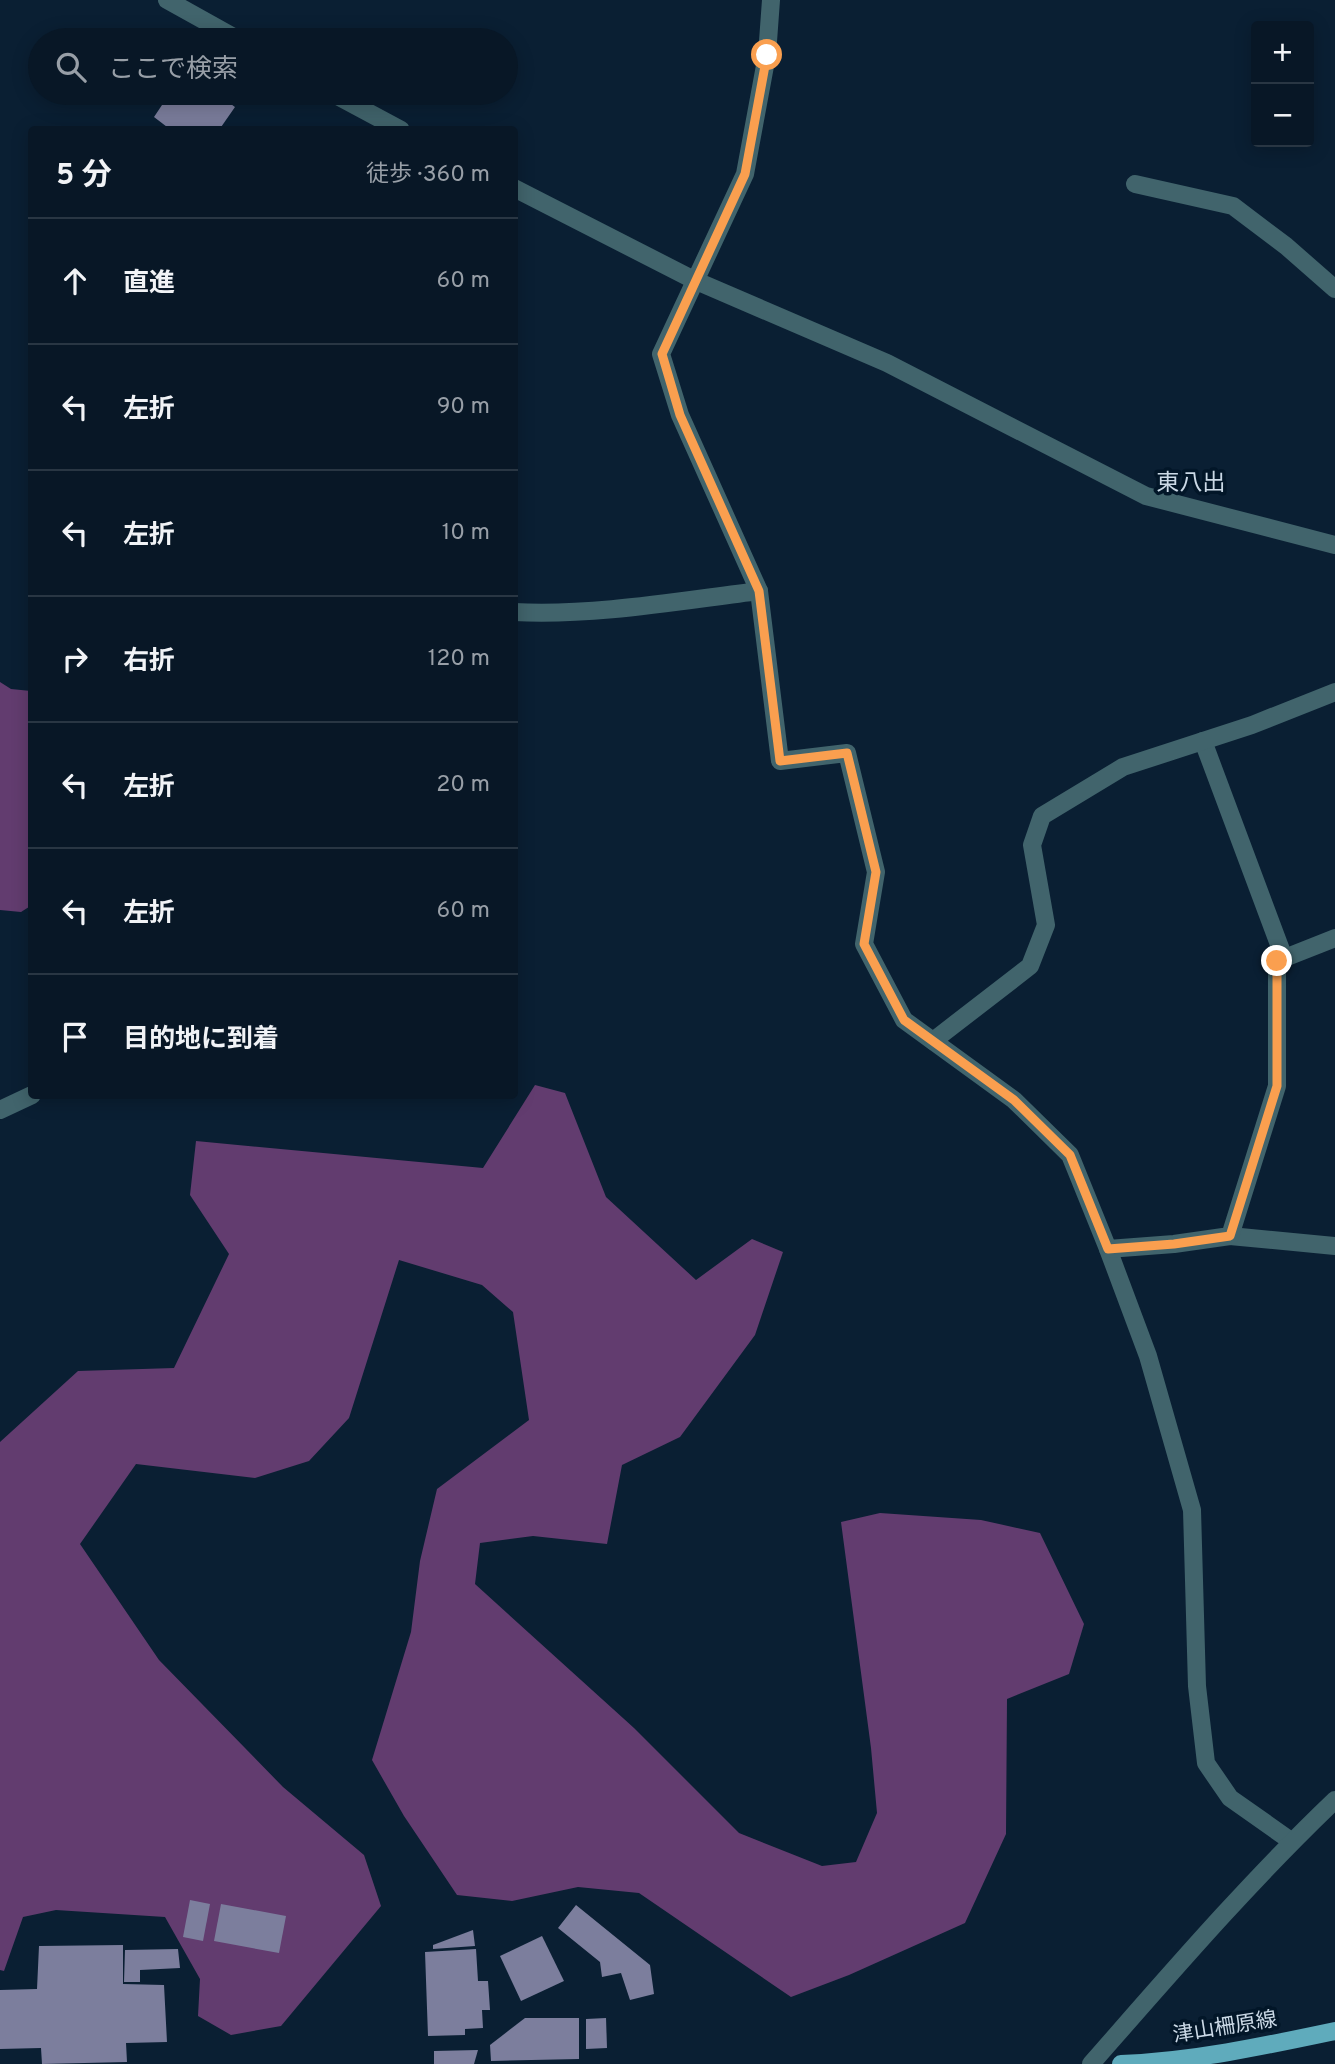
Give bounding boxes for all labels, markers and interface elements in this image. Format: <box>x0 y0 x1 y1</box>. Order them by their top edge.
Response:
map controls <box>1251 21 1314 147</box>
button: + <box>1251 21 1314 84</box>
search box <box>28 28 518 105</box>
route start <box>751 39 782 70</box>
icon: search <box>52 48 90 86</box>
text: ここで検索 <box>108 54 238 87</box>
button: − <box>1251 84 1314 147</box>
text: 5 分 <box>56 158 112 195</box>
text: 徒歩 · 360 m <box>366 161 490 190</box>
icon: ahead <box>56 262 94 300</box>
text: 60 m <box>437 267 490 296</box>
text: 直進 <box>123 268 175 301</box>
icon: left <box>56 388 94 426</box>
text: 90 m <box>437 393 490 422</box>
text: 左折 <box>123 394 175 427</box>
district label: 東八出 <box>1157 470 1226 499</box>
icon: left <box>56 514 94 552</box>
text: 10 m <box>442 519 490 548</box>
text: 左折 <box>123 520 175 553</box>
icon: right <box>56 640 94 678</box>
text: 120 m <box>428 645 490 674</box>
text: 右折 <box>123 646 175 679</box>
icon: left <box>56 766 94 804</box>
text: 20 m <box>436 771 490 800</box>
text: 左折 <box>123 772 175 805</box>
icon: left <box>56 892 94 930</box>
text: 60 m <box>437 897 490 926</box>
text: 左折 <box>123 898 175 931</box>
route end <box>1261 945 1292 976</box>
icon: arrive <box>56 1018 94 1056</box>
text: 目的地に到着 <box>123 1024 279 1057</box>
street label: 津山柵原線 <box>1171 2006 1279 2050</box>

